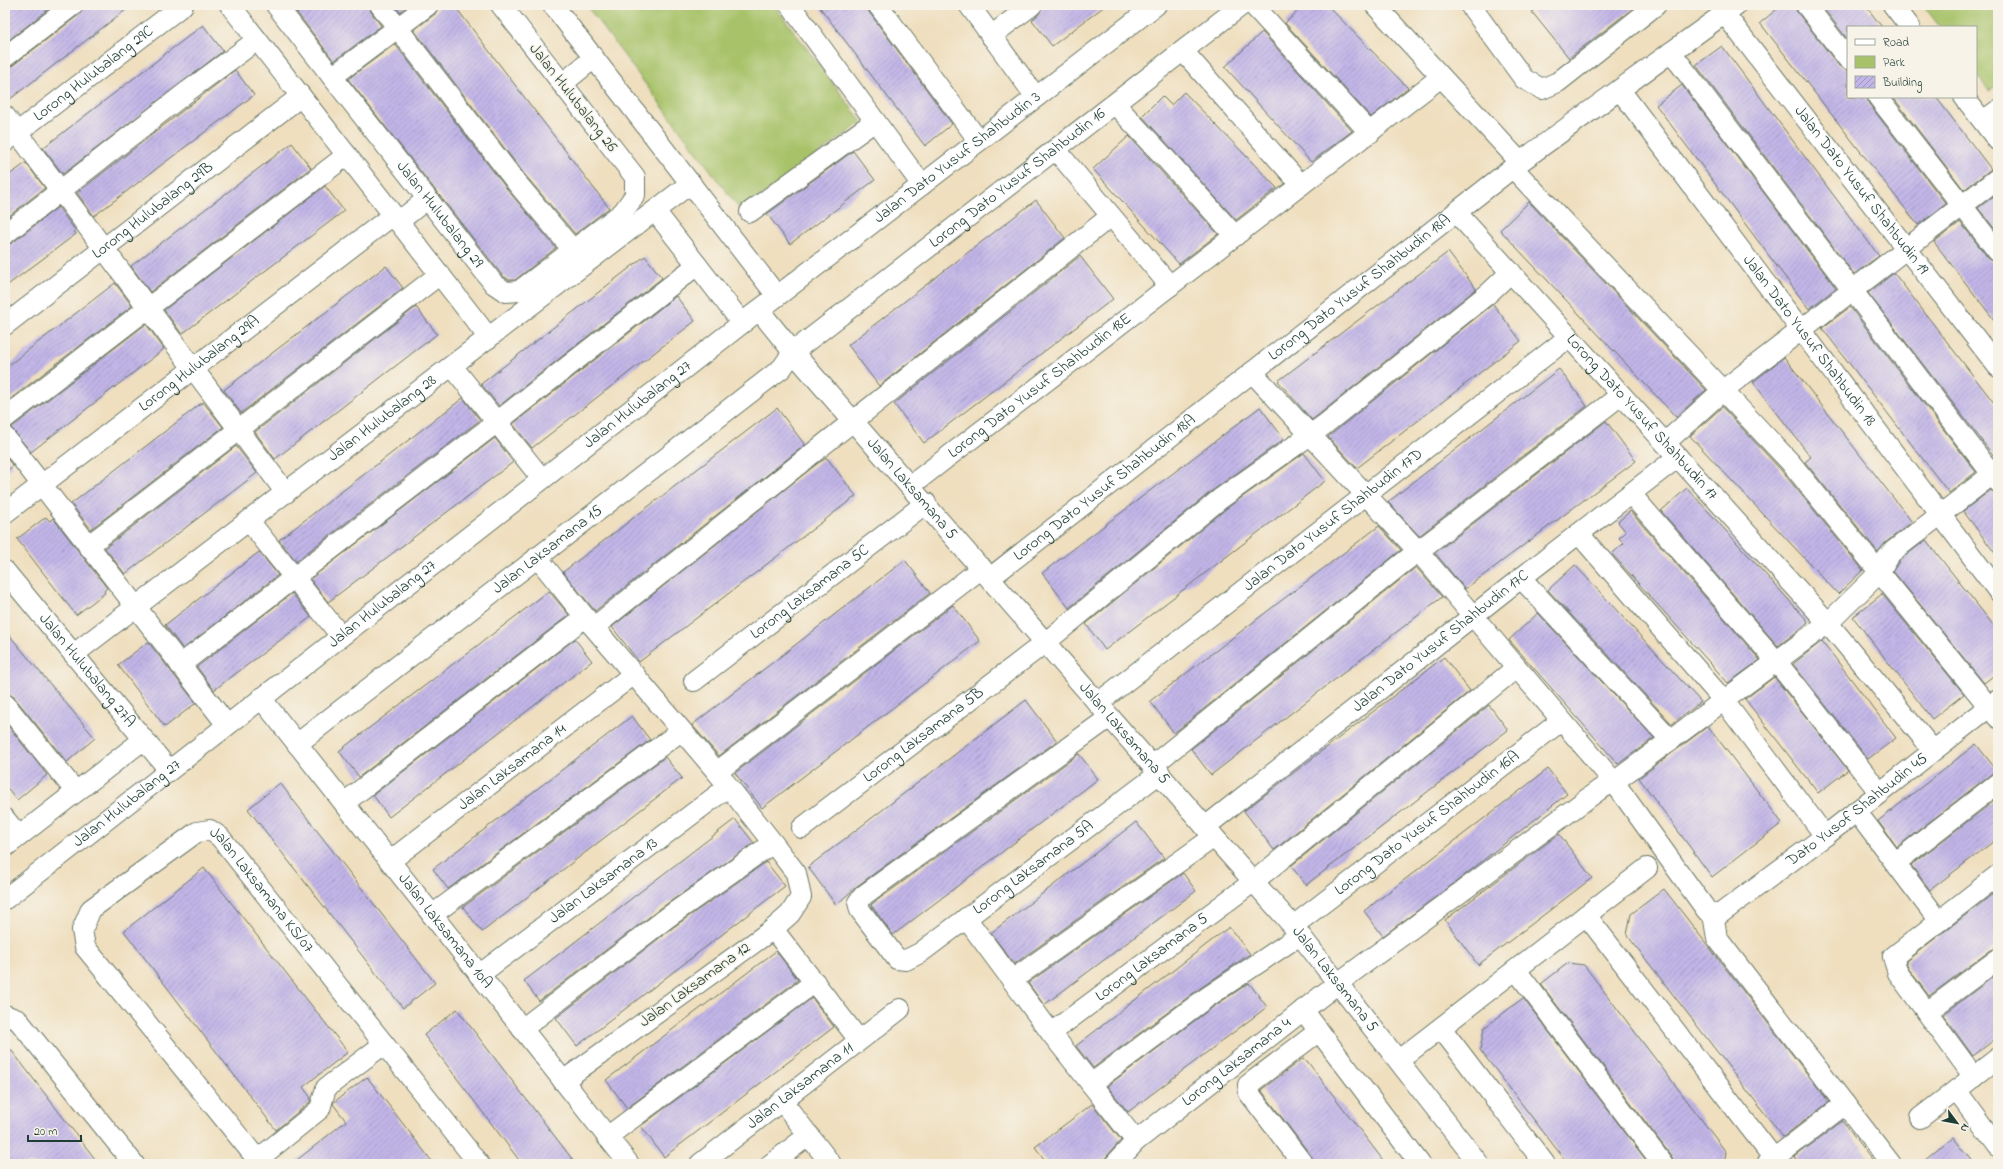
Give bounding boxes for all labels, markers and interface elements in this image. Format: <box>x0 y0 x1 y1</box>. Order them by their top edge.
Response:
street label: Lorong Hulubalang 29C <box>29 20 159 128</box>
legend <box>1847 26 1977 98</box>
text: Road <box>1883 34 1909 52</box>
street label: Jalan Hulubalang 26 <box>523 38 623 158</box>
text: Park <box>1883 54 1905 72</box>
text: Building <box>1882 74 1922 93</box>
street label: Jalan Dato Yusuf Shahbudin 3 <box>869 86 1046 230</box>
street label: Jalan Dato Yusuf Shahbudin 19 <box>1788 100 1934 280</box>
street label: Lorong Dato Yusuf Shahbudin 16 <box>924 102 1111 254</box>
street label: Lorong Hulubalang 29B <box>87 156 219 265</box>
street label: Jalan Hulubalang 29 <box>390 156 489 273</box>
street label: Lorong Dato Yusuf Shahbudin 18A <box>1263 208 1456 367</box>
street label: Jalan Dato Yusuf Shahbudin 18 <box>1736 250 1882 432</box>
street label: Lorong Dato Yusuf Shahbudin 18E <box>943 307 1137 464</box>
street label: Lorong Hulubalang 29A <box>134 309 265 418</box>
street label: Lorong Dato Yusuf Shahbudin 17 <box>1560 329 1724 506</box>
street label: Jalan Hulubalang 27 <box>578 354 698 455</box>
street label: Jalan Hulubalang 28 <box>323 369 442 468</box>
street label: Lorong Dato Yusuf Shahbudin 18A <box>1008 408 1201 567</box>
street label: Jalan Laksamana 5 <box>860 432 963 545</box>
street label: Jalan Dato Yusuf Shahbudin 17D <box>1238 443 1428 598</box>
street label: Jalan Laksamana 15 <box>487 499 608 600</box>
street label: Lorong Laksamana 5C <box>745 538 875 646</box>
street label: Jalan Hulubalang 27 <box>323 554 442 654</box>
street label: Jalan Dato Yusuf Shahbudin 17C <box>1347 564 1534 719</box>
street label: Jalan Hulubalang 27A <box>33 608 142 733</box>
street label: Jalan Laksamana 5 <box>1073 677 1175 790</box>
street label: Lorong Laksamana 5B <box>858 681 989 789</box>
street label: Jalan Laksamana 14 <box>453 718 572 817</box>
street label: Lorong Dato Yusuf Shahbudin 16A <box>1330 745 1525 902</box>
street label: Dato Yusof Shahbudin 45 <box>1781 747 1933 873</box>
street label: Jalan Hulubalang 27 <box>68 753 187 854</box>
street label: Lorong Laksamana 5A <box>968 815 1099 921</box>
street label: Jalan Laksamana KS/07 <box>204 821 320 959</box>
street label: Jalan Laksamana 13 <box>544 832 663 930</box>
street label: Jalan Laksamana 10A <box>392 868 498 994</box>
street label: Lorong Laksamana 5 <box>1090 907 1213 1008</box>
street label: Jalan Laksamana 5 <box>1286 921 1384 1038</box>
street label: Jalan Laksamana 12 <box>634 936 756 1034</box>
street label: Lorong Laksamana 4 <box>1177 1011 1297 1113</box>
street label: Jalan Laksamana 11 <box>742 1037 859 1135</box>
north arrow <box>1937 1103 1977 1143</box>
scale bar <box>28 1117 81 1143</box>
text: N <box>1956 1120 1973 1135</box>
text: 20 m <box>34 1123 57 1141</box>

